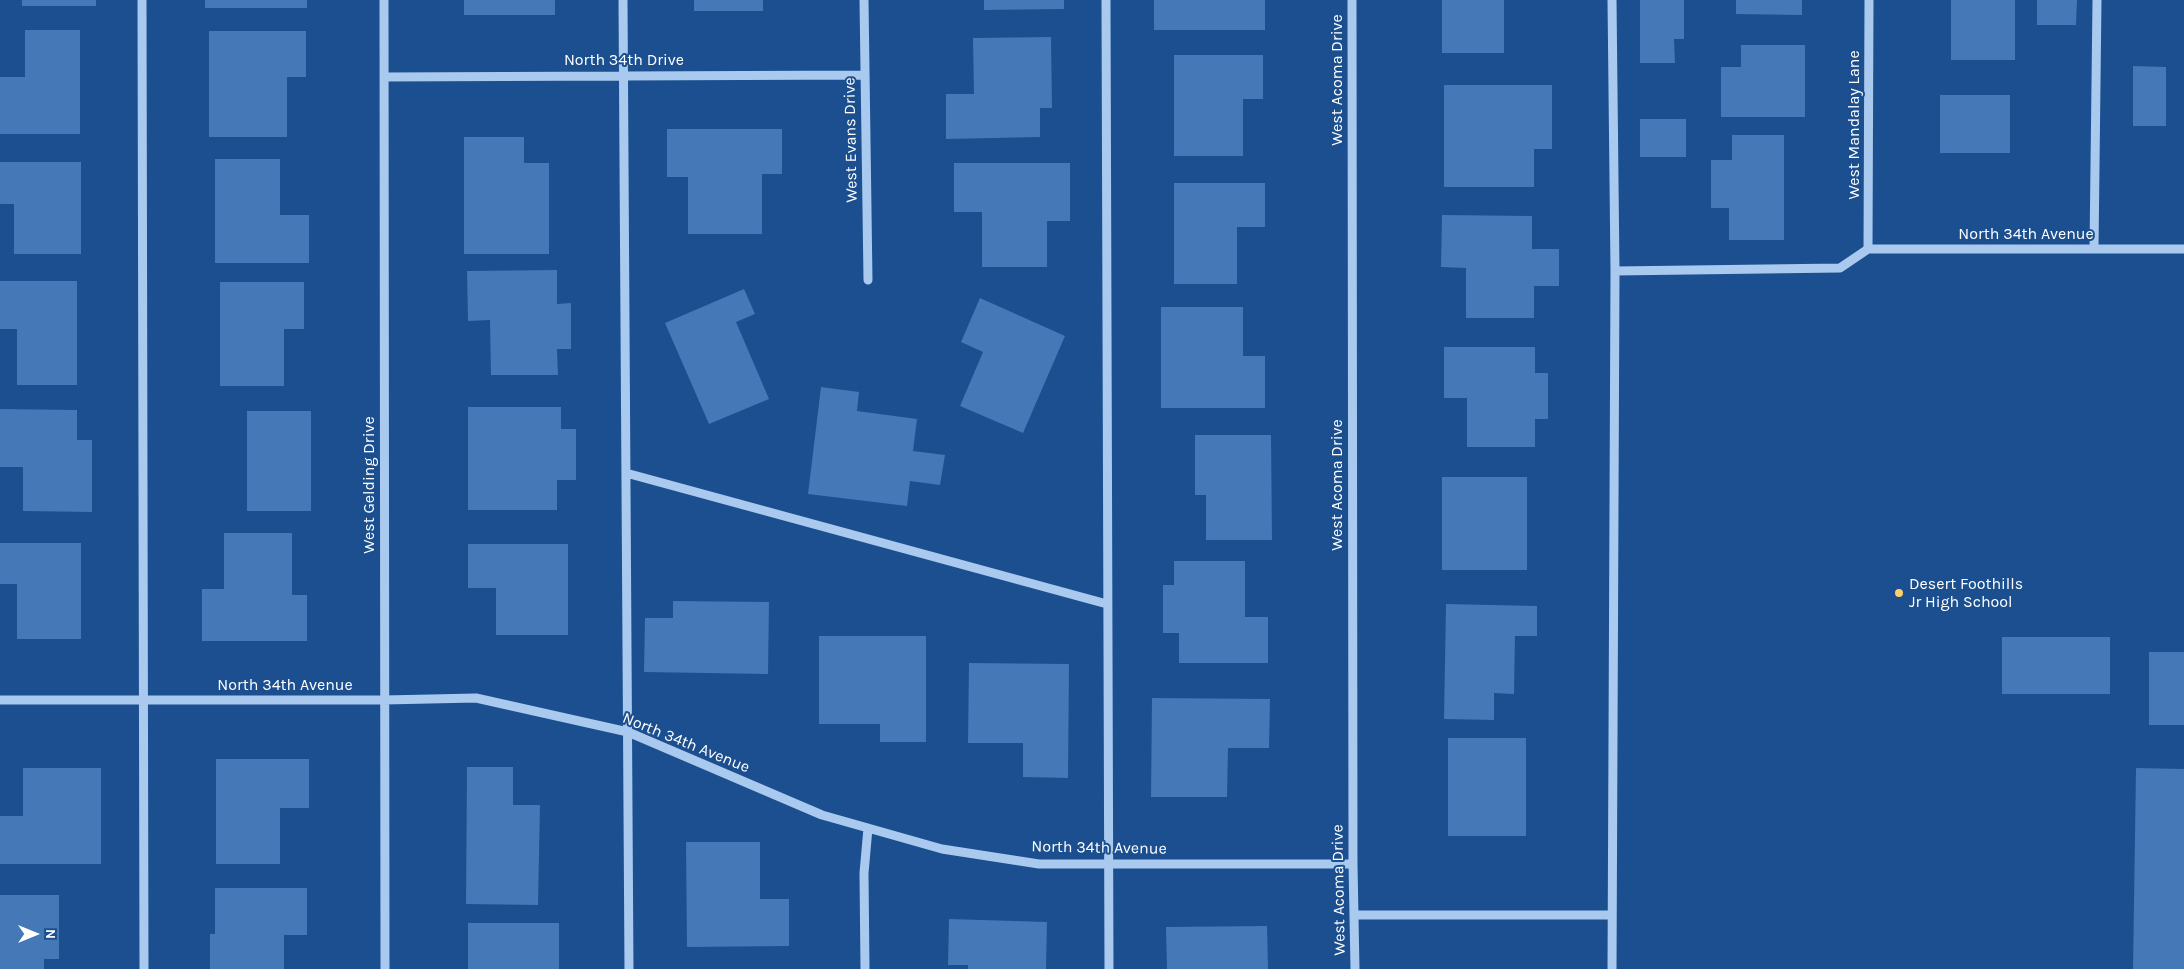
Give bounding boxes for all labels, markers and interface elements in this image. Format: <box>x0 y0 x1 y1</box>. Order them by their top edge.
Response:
street label: West Acoma Drive <box>1327 14 1347 146</box>
street label: North 34th Drive <box>564 50 684 70</box>
street label: West Mandalay Lane <box>1844 50 1864 200</box>
street label: West Evans Drive <box>840 77 862 203</box>
street label: North 34th Avenue <box>1958 224 2094 244</box>
street label: West Gelding Drive <box>359 416 379 554</box>
street label: West Acoma Drive <box>1327 419 1347 551</box>
place label: Desert Foothills Jr High School <box>1909 574 2023 612</box>
marker: Desert Foothills Jr High School <box>1893 587 1905 599</box>
street label: North 34th Avenue <box>217 675 353 695</box>
street label: North 34th Avenue <box>620 709 752 777</box>
street label: West Acoma Drive <box>1328 824 1350 956</box>
street label: North 34th Avenue <box>1031 837 1167 859</box>
north arrow <box>10 909 60 959</box>
text: N <box>42 929 59 939</box>

